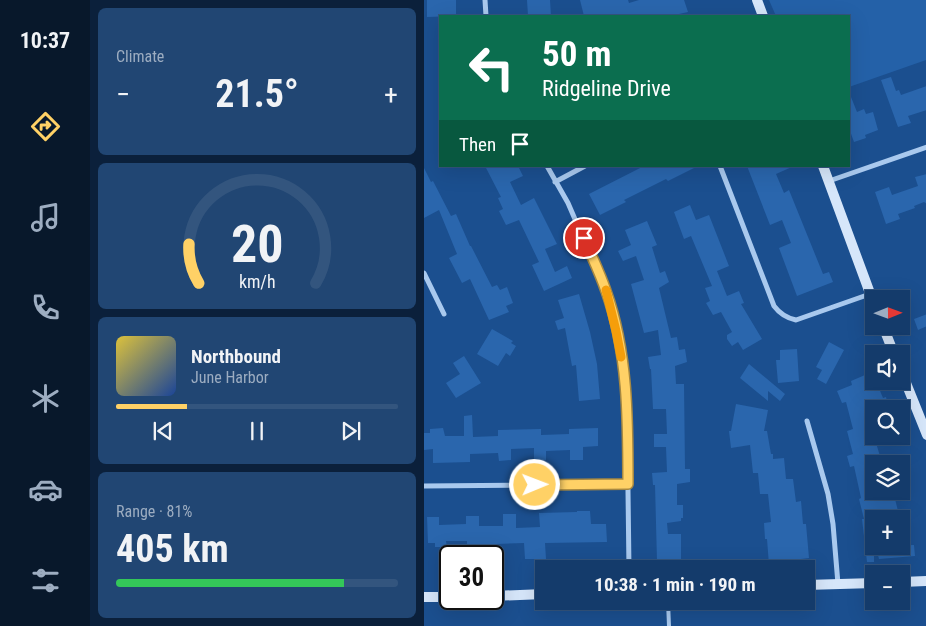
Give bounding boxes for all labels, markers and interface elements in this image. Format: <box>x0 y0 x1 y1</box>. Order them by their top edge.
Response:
text: 10:37 <box>20 28 70 53</box>
text: 50 m <box>542 34 611 75</box>
icon: left <box>459 35 524 100</box>
text: Climate <box>116 47 164 66</box>
text: 21.5° <box>215 72 299 116</box>
text: Ridgeline Drive <box>542 76 671 101</box>
text: − <box>116 78 130 111</box>
text: + <box>384 78 398 111</box>
icon: directions <box>28 109 63 144</box>
icon: arrive <box>506 130 534 158</box>
text: Then <box>459 133 496 156</box>
icon: music <box>28 200 63 235</box>
text: 20 <box>231 214 283 275</box>
pin <box>563 217 605 259</box>
icon: arrive <box>570 224 598 252</box>
text: km/h <box>239 271 275 292</box>
icon: phone <box>28 290 63 325</box>
north arrow <box>865 290 910 335</box>
map controls <box>865 290 910 610</box>
text: Northbound <box>191 345 281 368</box>
button: sound <box>865 345 910 390</box>
text: June Harbor <box>191 368 269 387</box>
icon: climate <box>28 381 63 416</box>
button: search <box>865 400 910 445</box>
icon: previous <box>149 417 177 445</box>
icon: pause <box>243 417 271 445</box>
icon: next <box>337 417 365 445</box>
button: layers <box>865 455 910 500</box>
position arrow <box>508 458 560 510</box>
icon: car <box>28 472 63 507</box>
text: Range · 81% <box>116 502 192 521</box>
button: + <box>865 510 910 555</box>
text: 405 km <box>116 527 229 571</box>
speed limit sign: 30 <box>439 545 504 610</box>
icon: filters <box>28 563 63 598</box>
button: − <box>865 565 910 610</box>
text: 10:38 · 1 min · 190 m <box>594 573 756 596</box>

